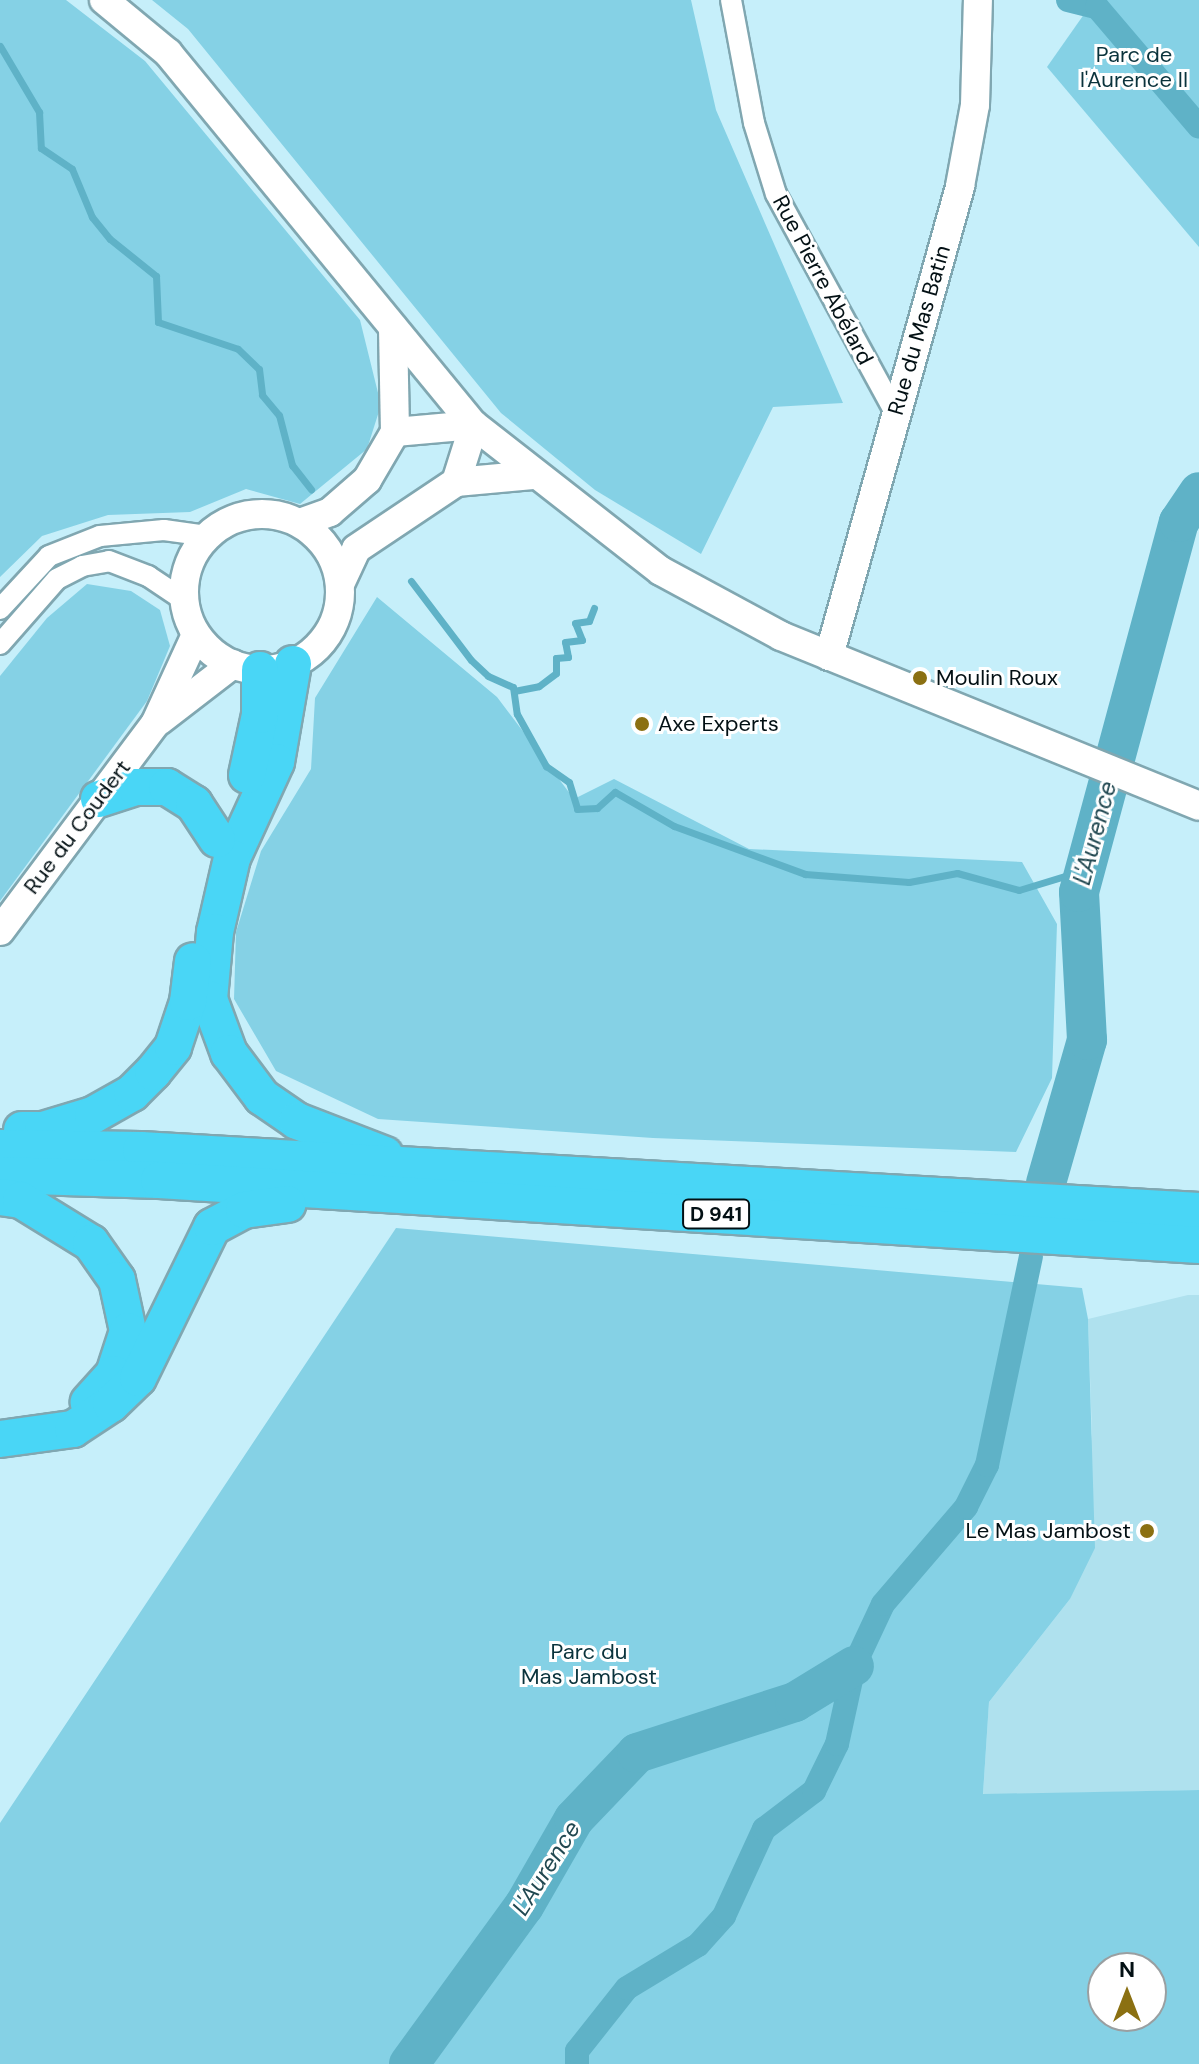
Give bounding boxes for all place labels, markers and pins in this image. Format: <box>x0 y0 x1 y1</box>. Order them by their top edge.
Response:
place label: Moulin Roux <box>936 665 1058 691</box>
marker: Moulin Roux <box>911 669 929 687</box>
place label: Axe Experts <box>658 711 779 737</box>
marker: Axe Experts <box>633 715 651 733</box>
place label: Le Mas Jambost <box>966 1518 1131 1544</box>
marker: Le Mas Jambost <box>1138 1522 1156 1540</box>

